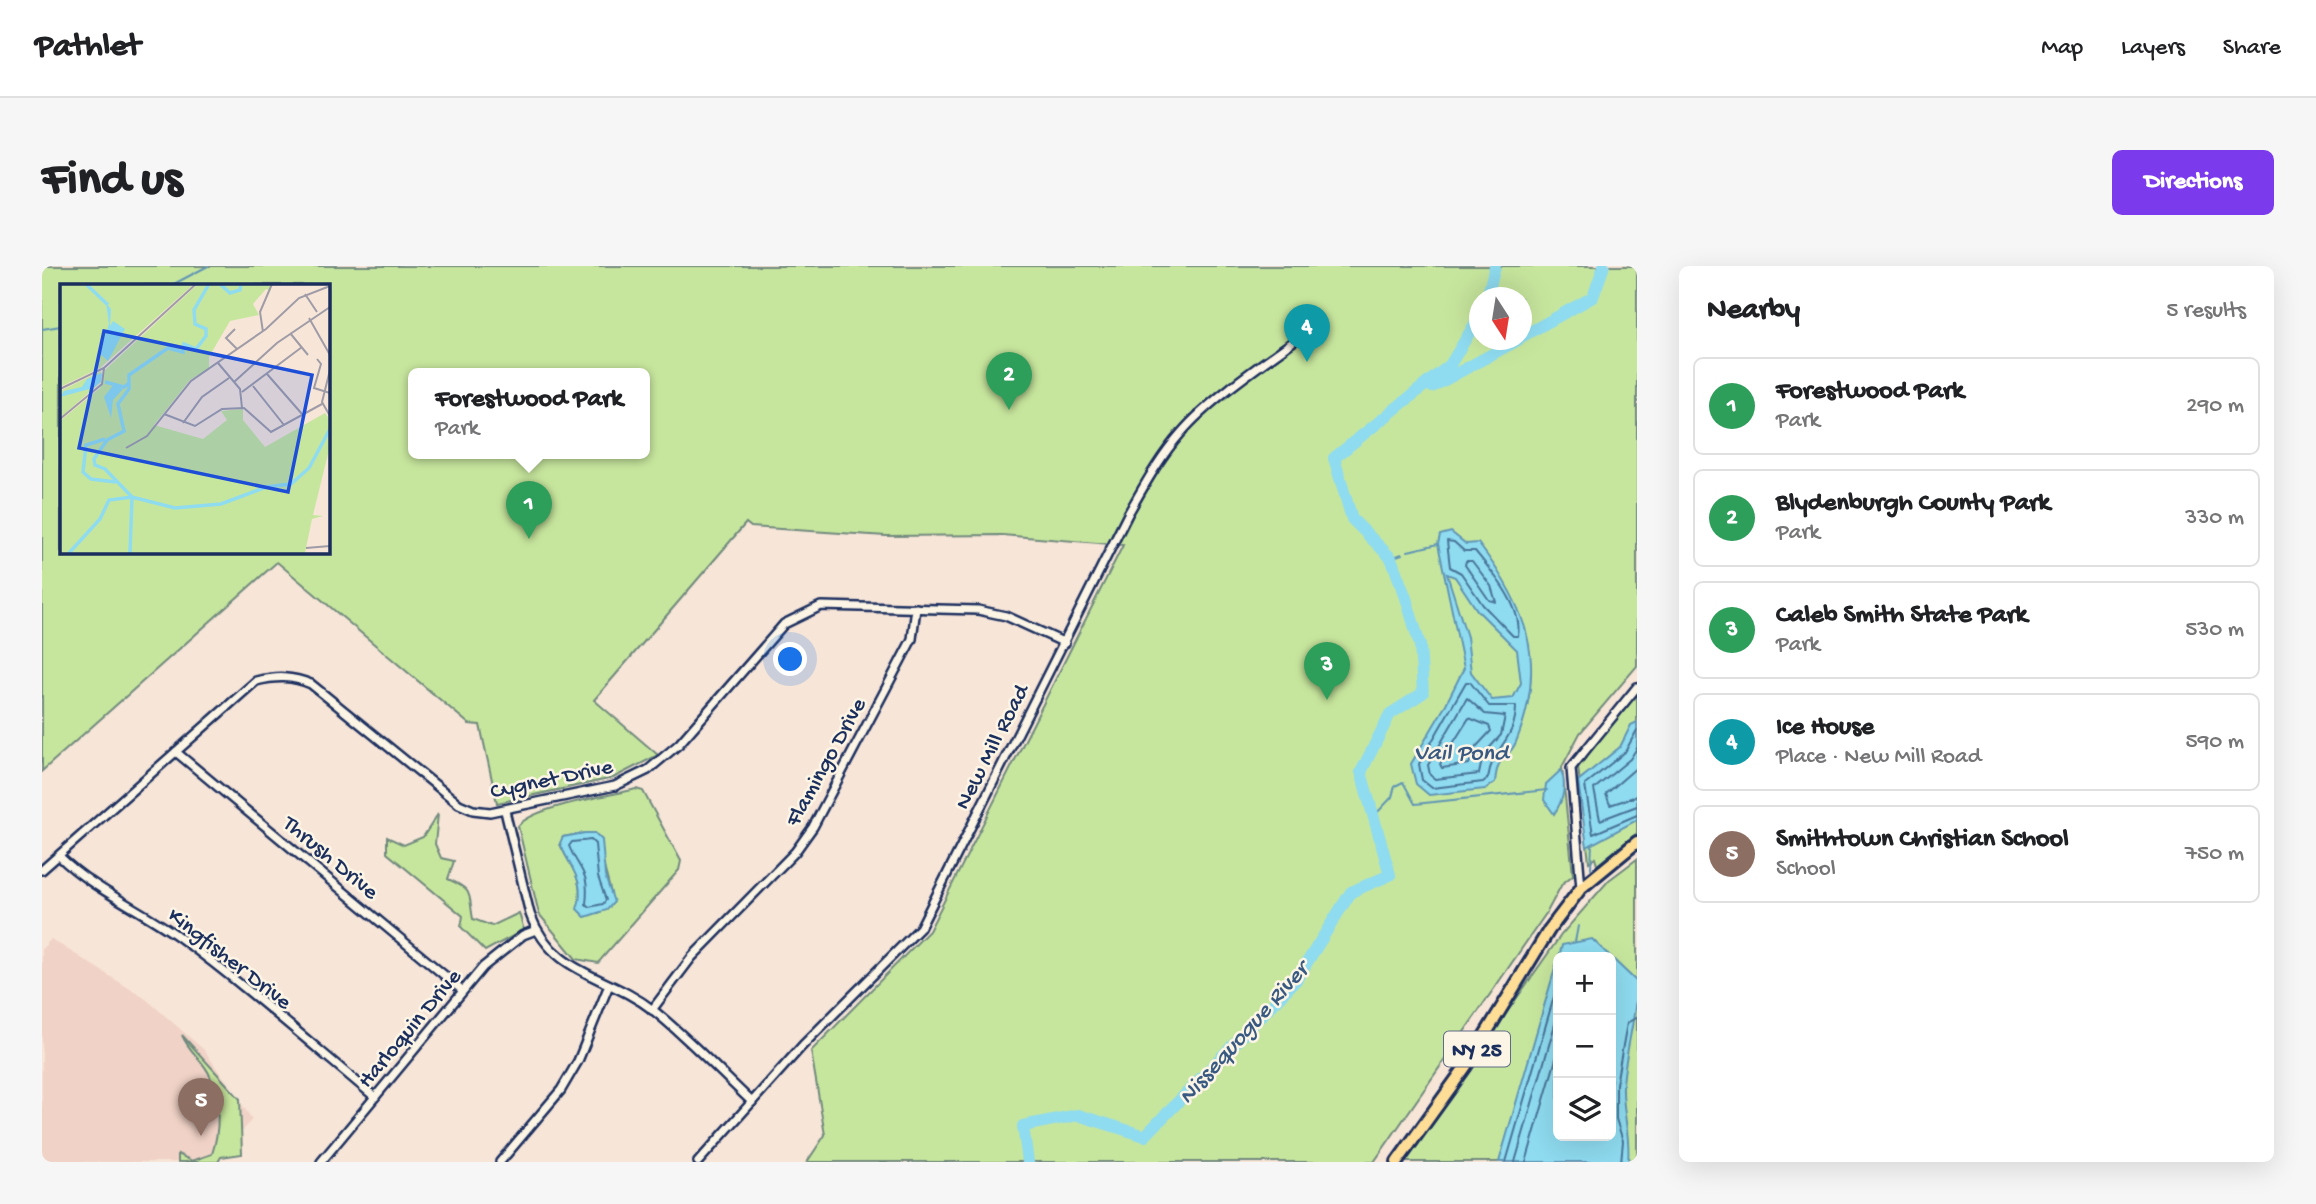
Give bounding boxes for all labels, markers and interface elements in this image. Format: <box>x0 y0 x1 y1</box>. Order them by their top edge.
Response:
text: Pathlet <box>35 29 141 67</box>
text: Map <box>2041 34 2083 63</box>
text: Layers <box>2121 34 2185 63</box>
text: Share <box>2223 34 2281 63</box>
button: Directions <box>2112 150 2274 215</box>
text: Find us <box>42 153 182 211</box>
inset map <box>60 284 329 553</box>
north arrow <box>1469 287 1532 350</box>
text: Nearby <box>1707 294 1800 329</box>
text: 5 results <box>2166 298 2246 325</box>
pin: 4 <box>1284 304 1330 362</box>
pin: 2 <box>986 352 1032 410</box>
popup <box>408 368 650 459</box>
text: Forestwood Park <box>1776 377 1964 408</box>
text: Forestwood Park <box>435 385 623 416</box>
text: 1 <box>1727 393 1737 420</box>
text: 290 m <box>2186 393 2244 420</box>
text: Park <box>1776 408 1820 435</box>
text: Park <box>435 416 479 443</box>
pin: 1 <box>506 481 552 539</box>
text: Blydenburgh County Park <box>1776 489 2050 520</box>
text: 2 <box>1726 505 1738 532</box>
text: 330 m <box>2185 505 2244 532</box>
text: Park <box>1776 520 1820 547</box>
text: Caleb Smith State Park <box>1776 601 2027 632</box>
text: 3 <box>1726 617 1738 644</box>
text: 530 m <box>2185 617 2244 644</box>
text: Park <box>1776 632 1820 659</box>
your location <box>773 642 807 676</box>
pin: 3 <box>1304 642 1350 700</box>
street label: New Mill Road <box>950 679 1037 815</box>
street label: Flamingo Drive <box>780 693 874 832</box>
text: Ice House <box>1776 713 1874 744</box>
text: 4 <box>1727 729 1737 756</box>
text: 590 m <box>2186 729 2244 756</box>
water label: Vail Pond <box>1414 740 1511 769</box>
text: Place · New Mill Road <box>1776 744 1981 771</box>
street label: Cygnet Drive <box>488 754 617 807</box>
street label: Thrush Drive <box>275 810 384 907</box>
text: Smithtown Christian School <box>1776 825 2069 856</box>
text: 5 <box>1726 841 1738 868</box>
text: 750 m <box>2185 841 2244 868</box>
text: School <box>1776 856 1836 883</box>
street label: Kingfisher Drive <box>161 903 297 1017</box>
map controls <box>1553 952 1616 1141</box>
button: + <box>1553 952 1616 1015</box>
water label: Nissequogue River <box>1173 954 1319 1111</box>
street label: Harloquin Drive <box>353 963 469 1094</box>
button: − <box>1553 1015 1616 1078</box>
road number: NY 25 <box>1444 1032 1510 1066</box>
pin: 5 <box>178 1078 224 1136</box>
button: layers <box>1553 1078 1616 1141</box>

